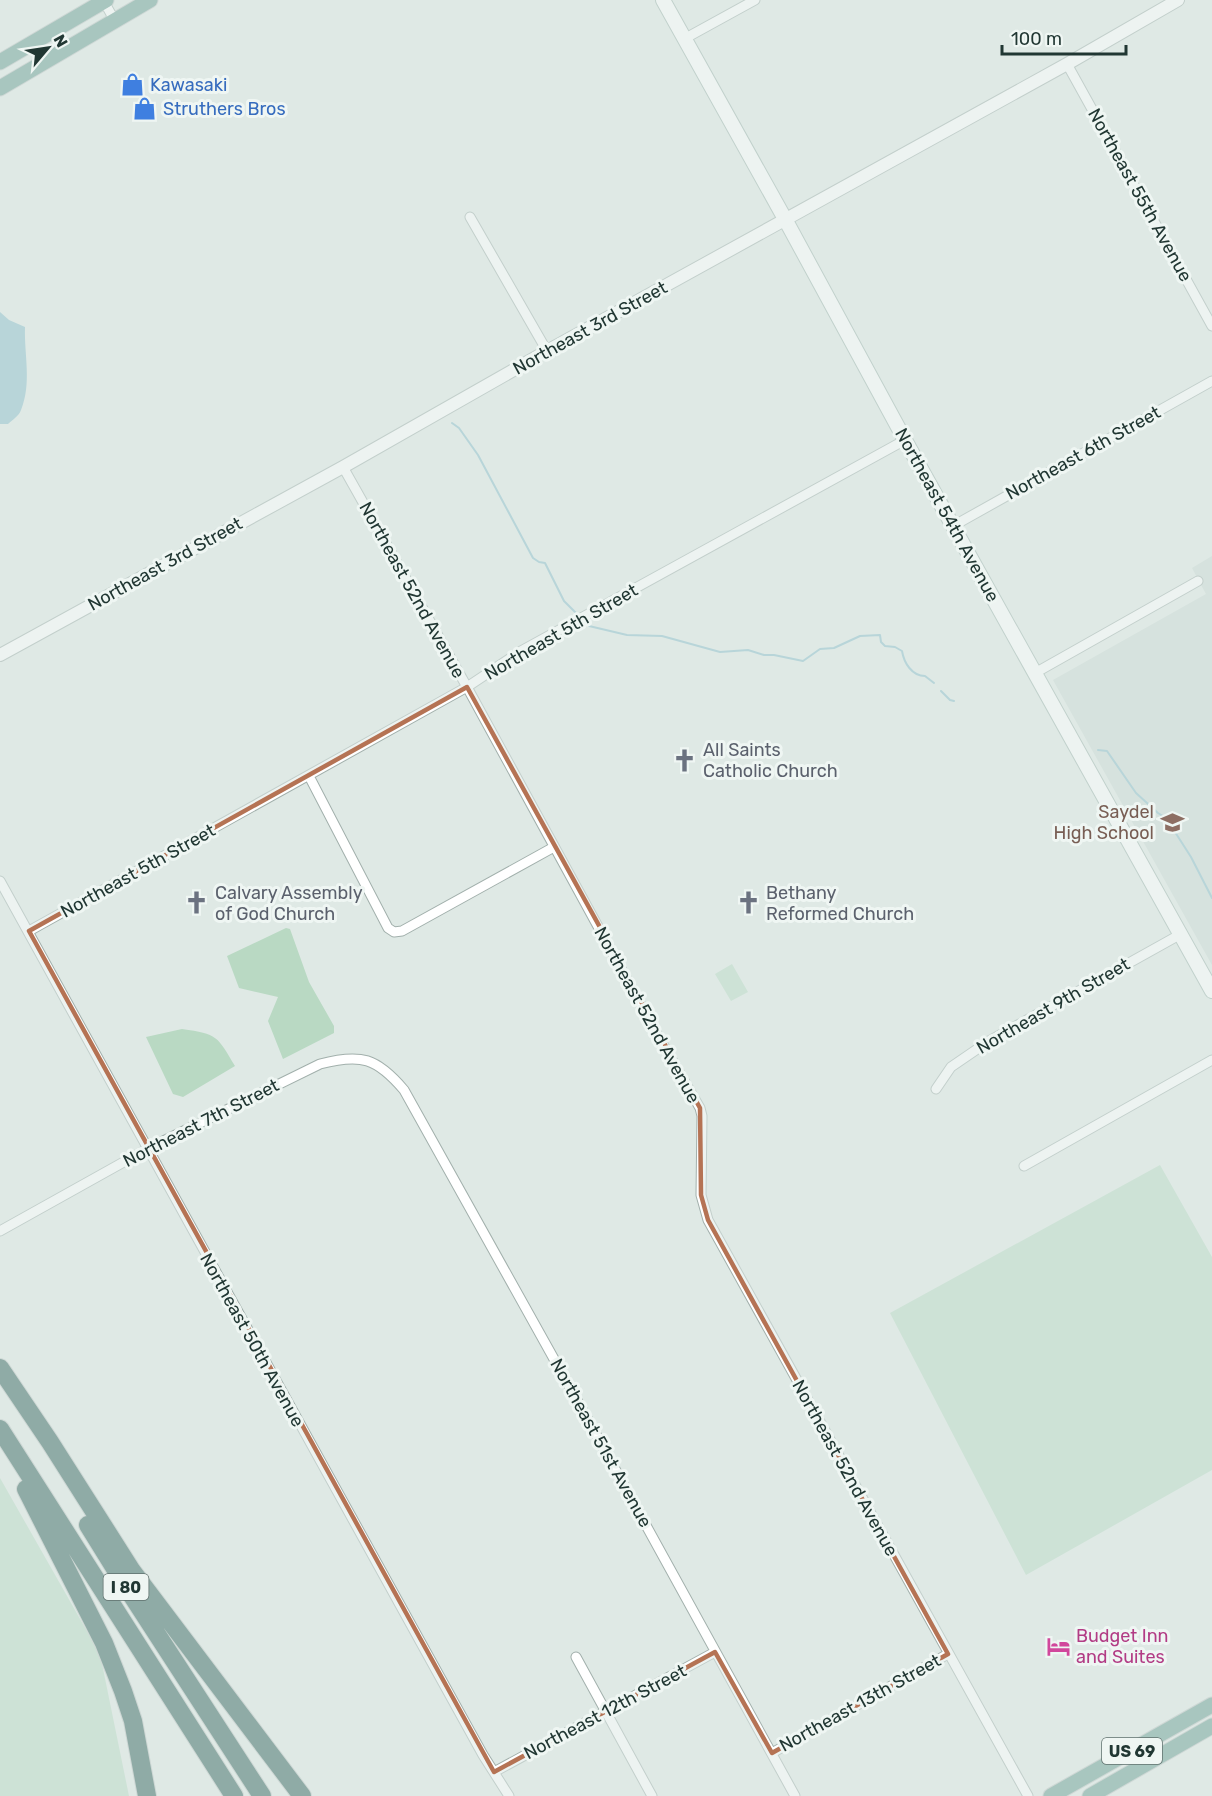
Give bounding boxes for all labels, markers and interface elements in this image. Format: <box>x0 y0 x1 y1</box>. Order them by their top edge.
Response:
north arrow <box>18 18 78 78</box>
scale bar <box>1002 18 1126 56</box>
text: 100 m <box>1011 28 1062 50</box>
text: N <box>50 31 72 51</box>
shop icon: Kawasaki <box>119 72 145 98</box>
place label: Kawasaki <box>150 74 227 96</box>
shop icon: Struthers Bros <box>132 96 158 122</box>
place label: Struthers Bros <box>163 98 286 120</box>
street label: Northeast 55th Avenue <box>1083 105 1197 285</box>
street label: Northeast 3rd Street <box>509 276 671 380</box>
street label: Northeast 6th Street <box>1002 401 1164 505</box>
street label: Northeast 54th Avenue <box>890 424 1004 606</box>
street label: Northeast 52nd Avenue <box>354 498 470 682</box>
street label: Northeast 3rd Street <box>84 512 246 616</box>
street label: Northeast 5th Street <box>480 579 642 685</box>
place label: All Saints Catholic Church <box>703 739 838 782</box>
church icon: All Saints Catholic Church <box>672 747 698 773</box>
place label: Saydel High School <box>1054 801 1154 844</box>
school or university icon: Saydel High School <box>1159 809 1185 835</box>
street label: Northeast 5th Street <box>57 819 219 923</box>
place label: Calvary Assembly of God Church <box>215 882 363 925</box>
place label: Bethany Reformed Church <box>766 882 914 925</box>
church icon: Calvary Assembly of God Church <box>184 890 210 916</box>
church icon: Bethany Reformed Church <box>735 890 761 916</box>
street label: Northeast 52nd Avenue <box>589 923 705 1107</box>
street label: Northeast 9th Street <box>972 953 1134 1059</box>
street label: Northeast 7th Street <box>119 1074 283 1172</box>
street label: Northeast 50th Avenue <box>195 1249 309 1431</box>
street label: Northeast 51st Avenue <box>545 1355 657 1531</box>
street label: Northeast 52nd Avenue <box>787 1376 903 1560</box>
road number: I 80 <box>104 1574 148 1600</box>
place label: Budget Inn and Suites <box>1076 1625 1169 1668</box>
hotel icon: Budget Inn and Suites <box>1045 1633 1071 1659</box>
street label: Northeast 13th Street <box>775 1649 945 1757</box>
street label: Northeast 12th Street <box>520 1660 690 1764</box>
road number: US 69 <box>1102 1738 1162 1764</box>

